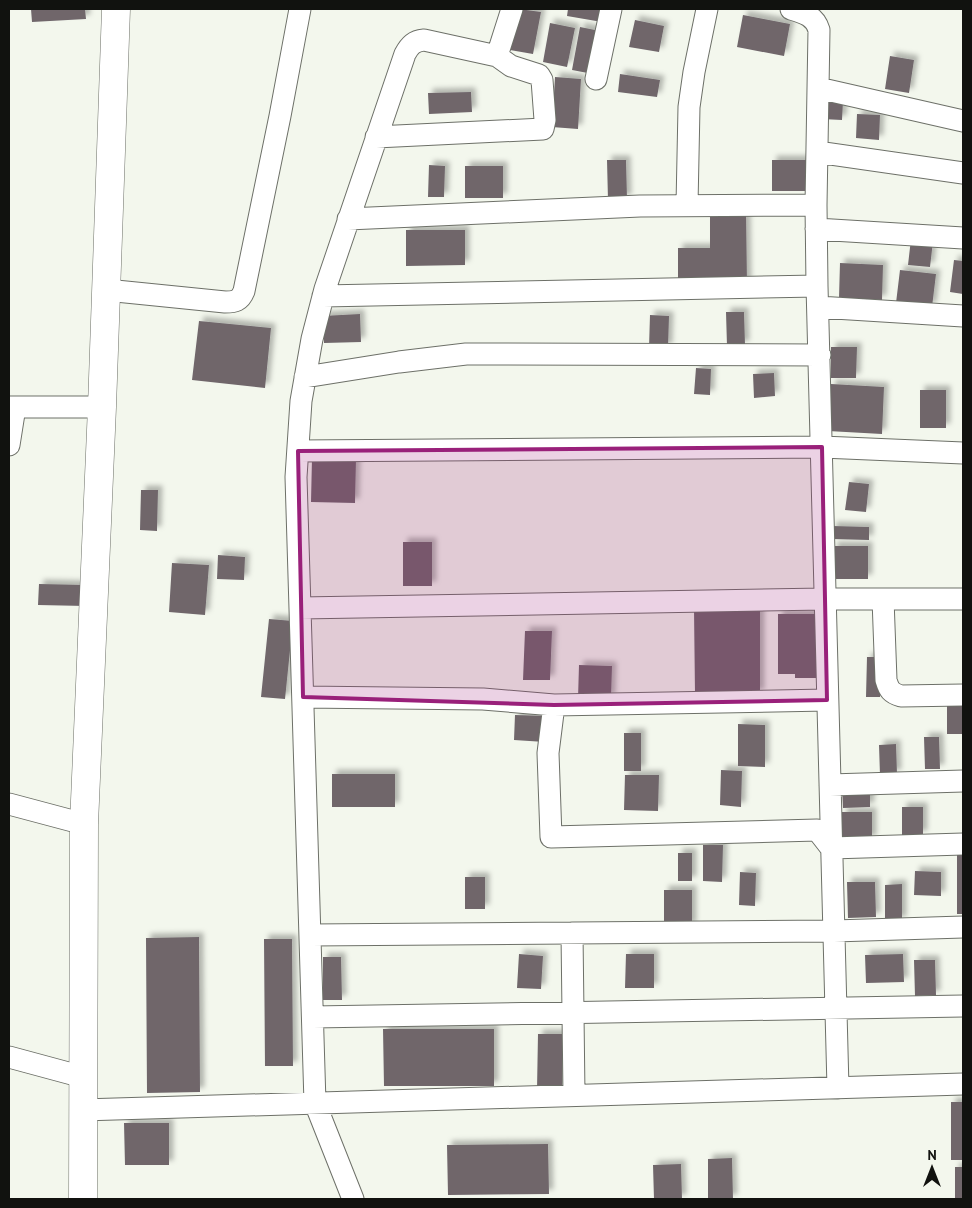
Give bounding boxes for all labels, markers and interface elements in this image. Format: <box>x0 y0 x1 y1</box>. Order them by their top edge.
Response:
north arrow <box>907 1143 957 1193</box>
text: N <box>927 1146 937 1164</box>

